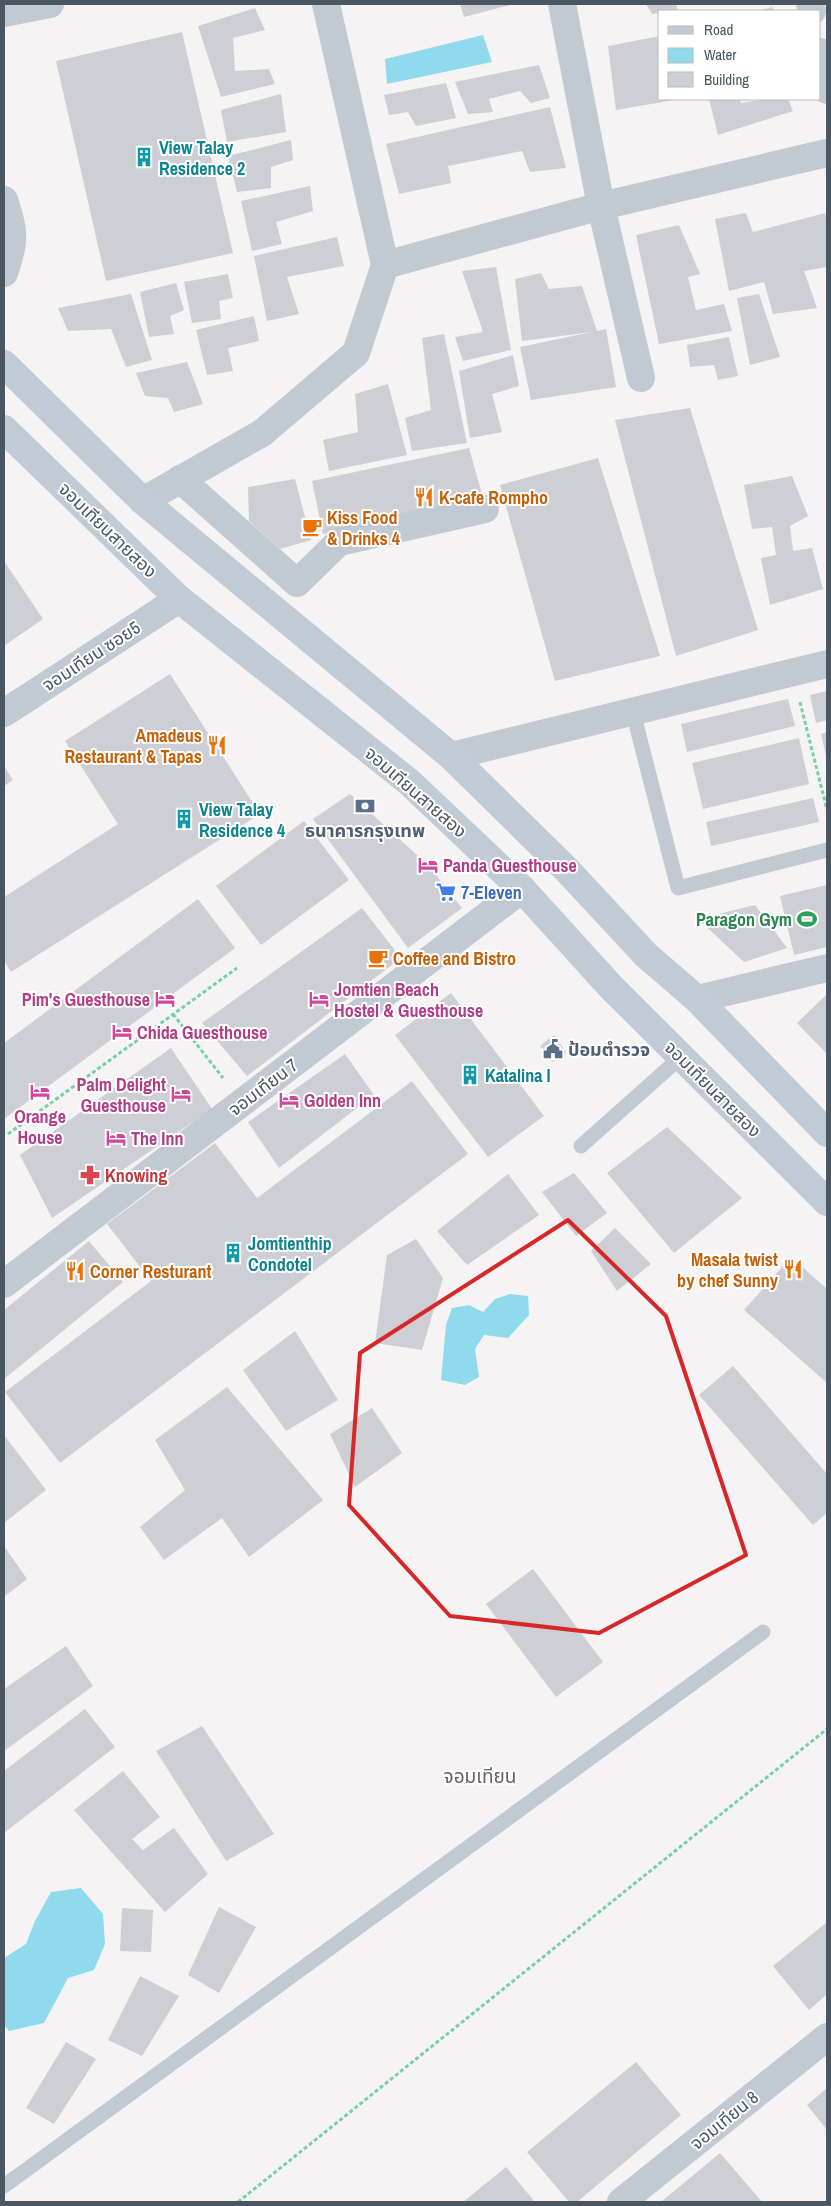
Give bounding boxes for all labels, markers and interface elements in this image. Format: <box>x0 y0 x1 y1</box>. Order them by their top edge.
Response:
legend <box>658 10 821 100</box>
text: Road <box>704 19 733 40</box>
text: Water <box>704 44 736 65</box>
text: Building <box>704 69 749 90</box>
place label: View Talay Residence 2 <box>159 135 245 181</box>
building icon: View Talay Residence 2 <box>133 146 155 168</box>
street label: จอมเทียนสายสอง <box>53 477 163 583</box>
place label: K-cafe Rompho <box>439 485 548 510</box>
restaurant icon: K-cafe Rompho <box>413 486 435 508</box>
place label: Kiss Food & Drinks 4 <box>327 505 401 551</box>
cafe icon: Kiss Food & Drinks 4 <box>301 516 323 538</box>
street label: จอมเทียน ซอย5 <box>37 615 145 697</box>
place label: Amadeus Restaurant & Tapas <box>64 723 202 769</box>
restaurant icon: Amadeus Restaurant & Tapas <box>206 734 228 756</box>
street label: จอมเทียนสายสอง <box>360 741 472 843</box>
bank icon: ธนาคารกรุงเทพ <box>354 795 376 817</box>
place label: View Talay Residence 4 <box>199 797 286 843</box>
building icon: View Talay Residence 4 <box>173 808 195 830</box>
place label: ธนาคารกรุงเทพ <box>305 818 425 843</box>
place label: Panda Guesthouse <box>443 853 577 878</box>
hotel icon: Panda Guesthouse <box>417 854 439 876</box>
place label: 7-Eleven <box>461 880 522 905</box>
supermarket icon: 7-Eleven <box>435 881 457 903</box>
place label: Paragon Gym <box>696 907 792 932</box>
sports icon: Paragon Gym <box>796 908 818 930</box>
place label: Coffee and Bistro <box>393 946 516 971</box>
cafe icon: Coffee and Bistro <box>367 947 389 969</box>
place label: Jomtien Beach Hostel & Guesthouse <box>334 977 483 1023</box>
place label: Pim's Guesthouse <box>22 987 150 1012</box>
hotel icon: Pim's Guesthouse <box>154 988 176 1010</box>
hotel icon: Jomtien Beach Hostel & Guesthouse <box>308 988 330 1010</box>
place label: Chida Guesthouse <box>137 1020 267 1045</box>
hotel icon: Chida Guesthouse <box>111 1021 133 1043</box>
street label: จอมเทียนสายสอง <box>659 1035 767 1143</box>
place label: ป้อมตำรวจ <box>568 1037 650 1062</box>
public building icon: ป้อมตำรวจ <box>542 1038 564 1060</box>
street label: จอมเทียน 7 <box>223 1053 303 1121</box>
place label: Katalina I <box>485 1063 551 1088</box>
building icon: Katalina I <box>459 1064 481 1086</box>
place label: Palm Delight Guesthouse <box>77 1072 166 1118</box>
hotel icon: Orange House <box>29 1081 51 1103</box>
hotel icon: Palm Delight Guesthouse <box>170 1083 192 1105</box>
place label: Golden Inn <box>304 1088 381 1113</box>
hotel icon: Golden Inn <box>278 1089 300 1111</box>
place label: Orange House <box>14 1104 66 1150</box>
place label: The Inn <box>131 1126 184 1151</box>
hotel icon: The Inn <box>105 1127 127 1149</box>
place label: Knowing <box>105 1163 167 1188</box>
pharmacy icon: Knowing <box>79 1164 101 1186</box>
place label: Jomtienthip Condotel <box>248 1231 332 1277</box>
building icon: Jomtienthip Condotel <box>222 1242 244 1264</box>
place label: Masala twist by chef Sunny <box>677 1247 779 1293</box>
restaurant icon: Masala twist by chef Sunny <box>782 1258 804 1280</box>
place label: Corner Resturant <box>90 1259 211 1284</box>
restaurant icon: Corner Resturant <box>64 1260 86 1282</box>
district label: จอมเทียน <box>444 1763 516 1789</box>
street label: จอมเทียน 8 <box>685 2085 763 2155</box>

